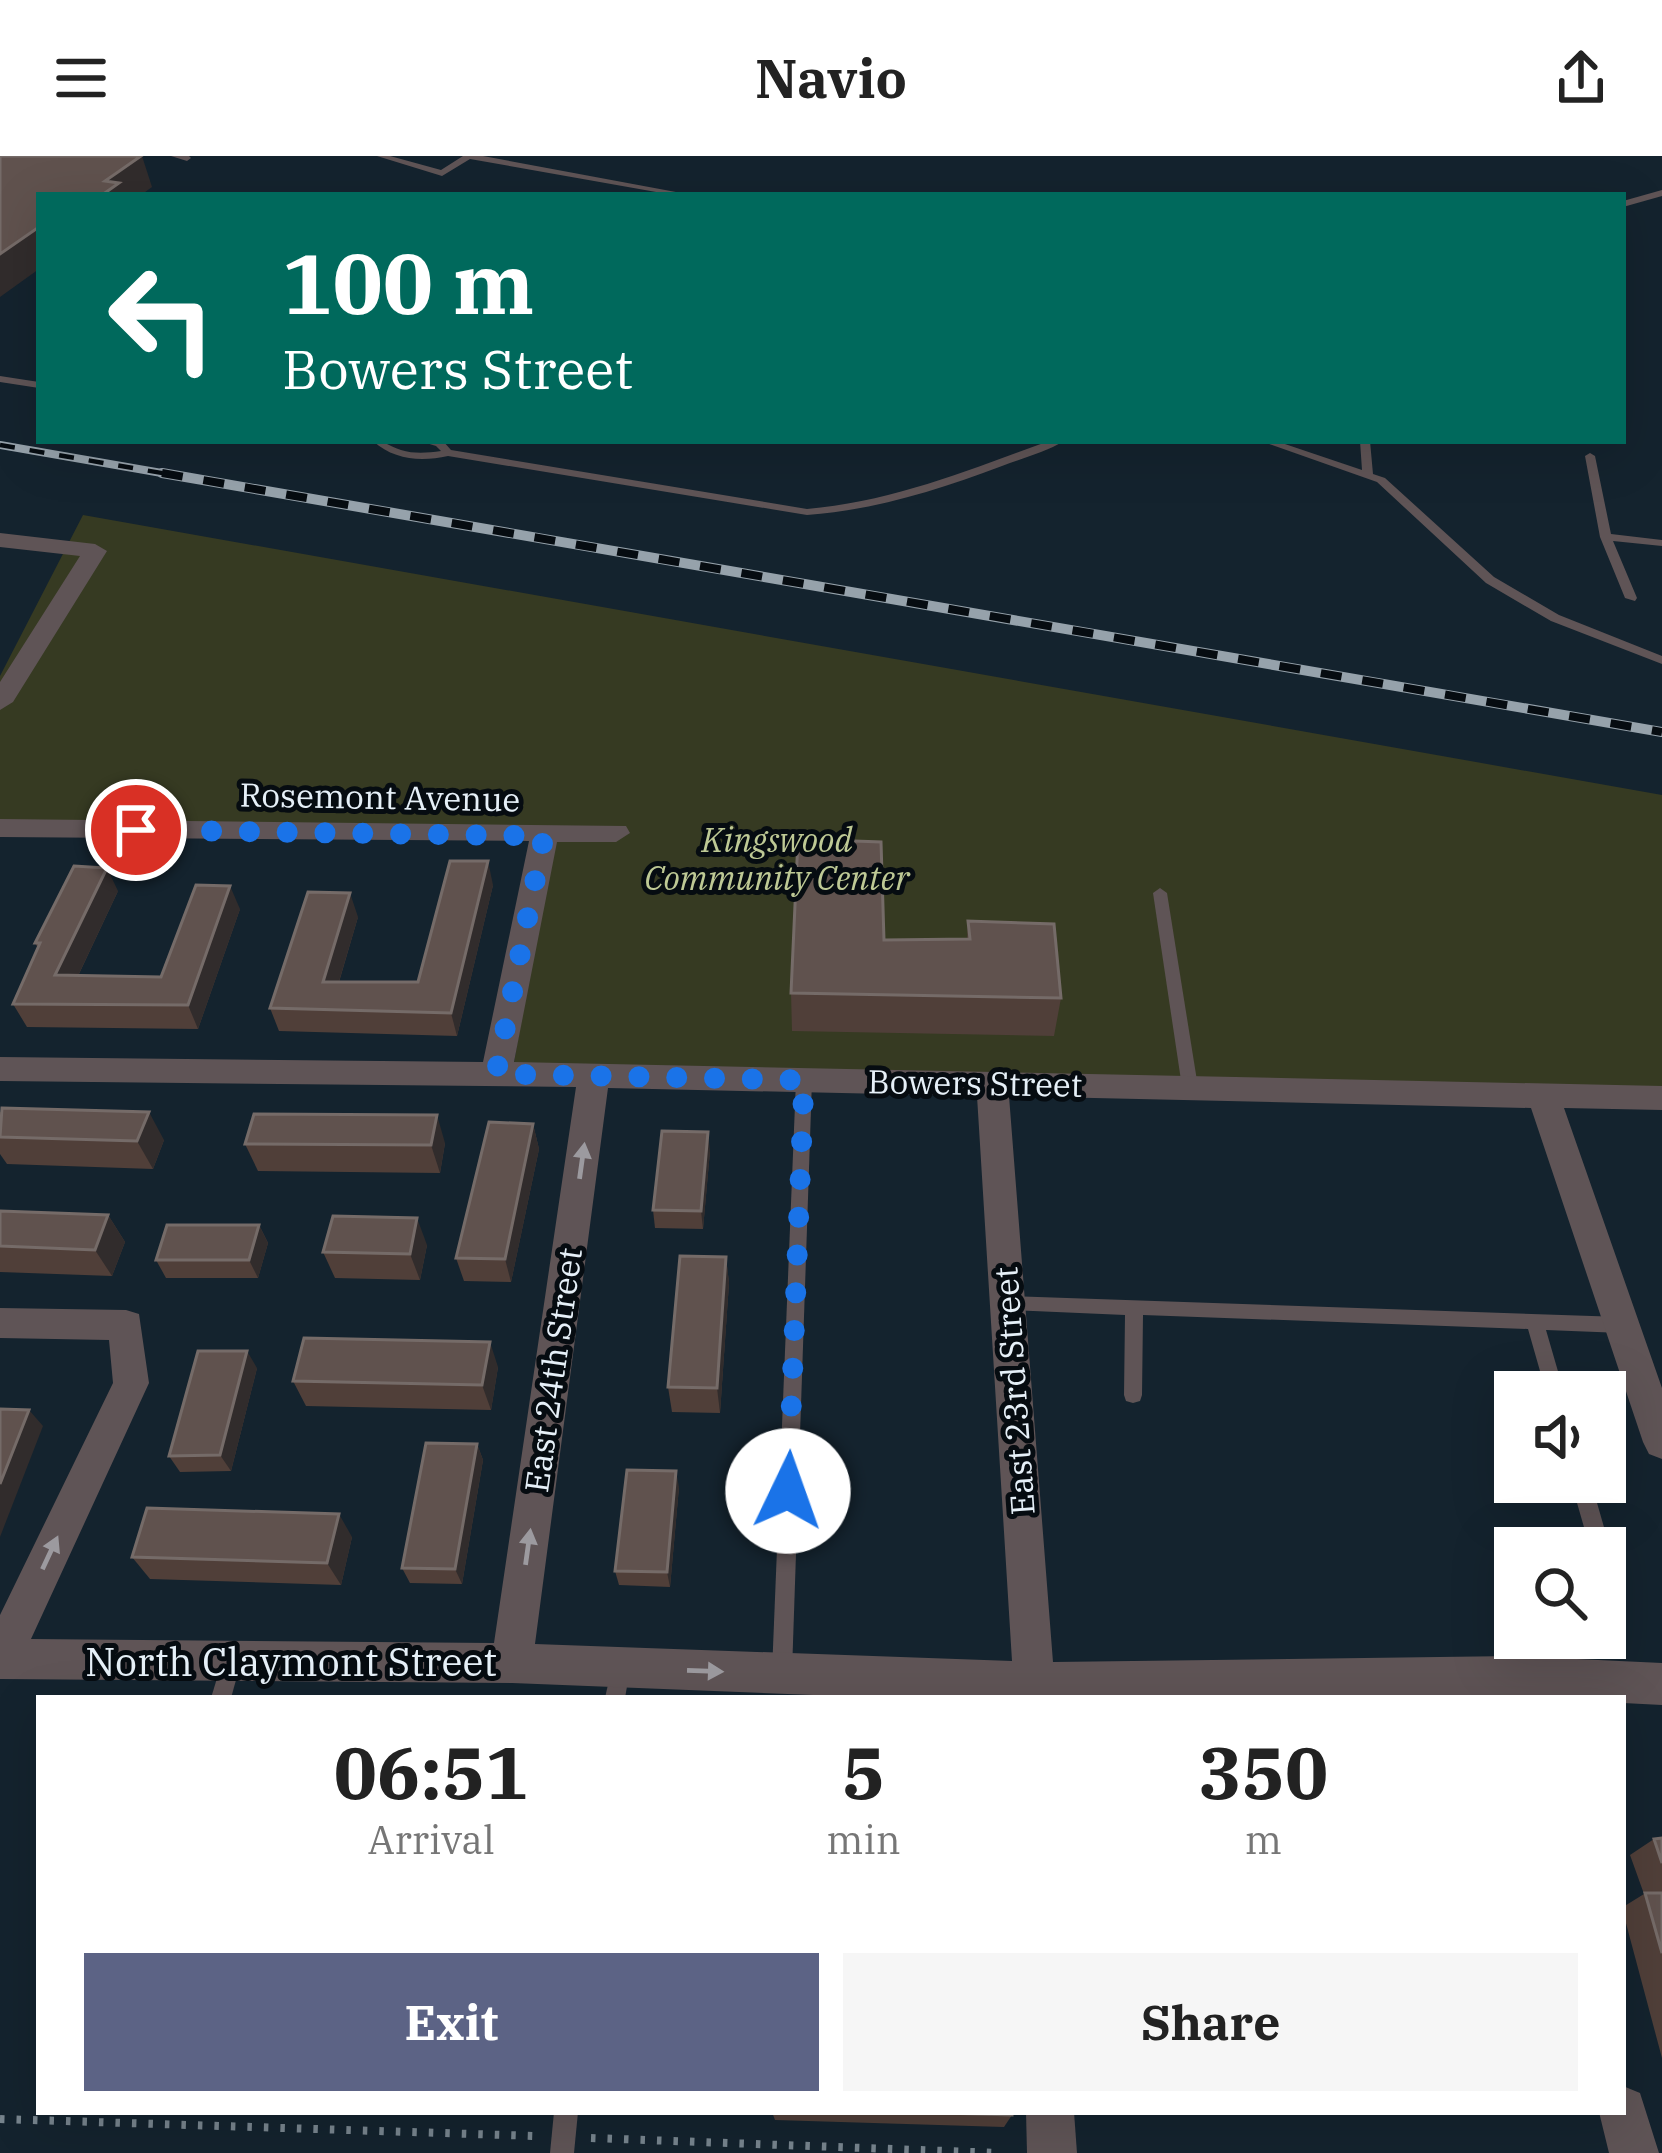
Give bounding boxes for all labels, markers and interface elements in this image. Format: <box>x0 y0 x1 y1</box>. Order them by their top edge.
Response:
text: Navio <box>755 43 907 113</box>
icon: menu <box>48 45 114 111</box>
icon: share <box>1548 45 1614 111</box>
text: 100 m <box>282 228 534 337</box>
icon: left <box>84 240 240 396</box>
text: Bowers Street <box>282 334 633 404</box>
street label: Rosemont Avenue <box>239 773 521 820</box>
pin <box>85 779 187 881</box>
icon: arrive <box>103 797 169 863</box>
park label: Kingswood Community Center <box>644 818 911 899</box>
street label: Bowers Street <box>867 1059 1083 1106</box>
one-way arrow <box>573 1142 592 1179</box>
street label: East 24th Street <box>514 1245 591 1495</box>
street label: East 23rd Street <box>983 1265 1044 1517</box>
map controls <box>1494 1371 1626 1659</box>
button: sound <box>1494 1371 1626 1503</box>
position arrow <box>725 1428 851 1554</box>
button: search <box>1494 1527 1626 1659</box>
one-way arrow <box>519 1528 538 1566</box>
one-way arrow <box>40 1535 60 1570</box>
street label: North Claymont Street <box>85 1636 497 1687</box>
one-way arrow <box>687 1661 725 1680</box>
text: 06:51 <box>334 1725 528 1819</box>
text: 5 <box>842 1725 885 1819</box>
text: 350 <box>1199 1725 1328 1819</box>
text: Arrival <box>368 1814 495 1865</box>
text: min <box>826 1814 901 1865</box>
text: m <box>1245 1814 1282 1865</box>
button: Exit <box>84 1953 819 2091</box>
button: Share <box>843 1953 1578 2091</box>

